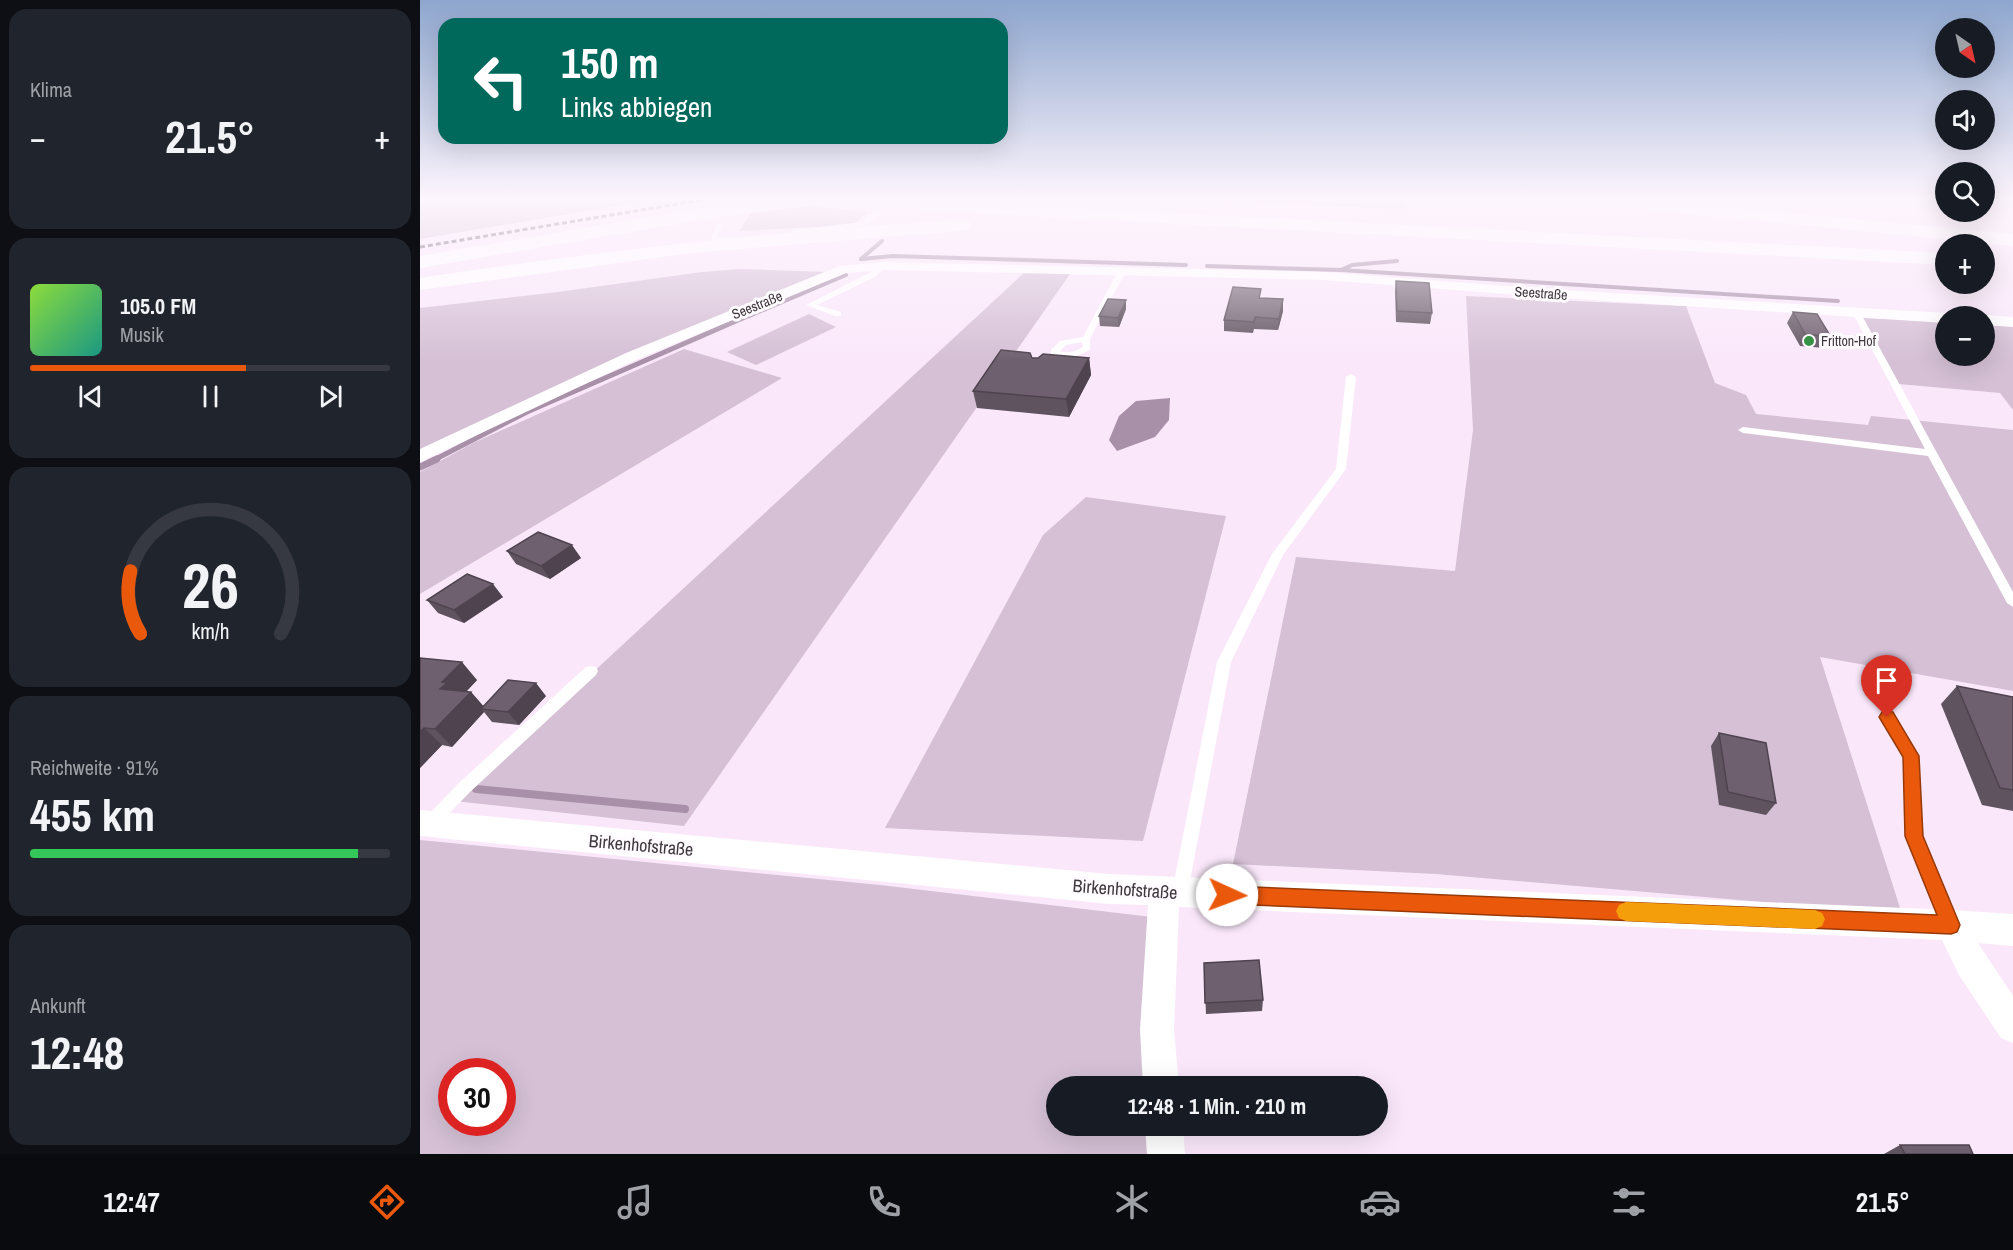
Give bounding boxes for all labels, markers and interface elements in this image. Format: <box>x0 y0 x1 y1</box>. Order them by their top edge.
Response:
north arrow <box>1935 18 1995 78</box>
map controls <box>1935 18 1995 366</box>
text: 150 m <box>561 35 659 91</box>
icon: left <box>462 42 540 120</box>
text: Klima <box>30 76 72 103</box>
text: Links abbiegen <box>561 89 712 125</box>
button: sound <box>1935 90 1995 150</box>
text: 21.5° <box>165 106 255 167</box>
text: − <box>30 115 46 159</box>
text: + <box>374 115 390 159</box>
button: search <box>1935 162 1995 222</box>
button: + <box>1935 234 1995 294</box>
street label: Seestraße <box>1514 282 1568 304</box>
street label: Seestraße <box>729 287 785 323</box>
text: 105.0 FM <box>120 291 196 321</box>
button: − <box>1935 306 1995 366</box>
text: Musik <box>120 321 164 348</box>
place label: Fritton-Hof <box>1821 332 1877 350</box>
marker: Fritton-Hof <box>1802 334 1816 348</box>
icon: previous <box>74 380 107 413</box>
icon: pause <box>194 380 227 413</box>
icon: next <box>314 380 347 413</box>
text: 26 <box>182 543 238 627</box>
text: km/h <box>191 617 229 646</box>
pin <box>1861 655 1912 717</box>
icon: arrive <box>1870 664 1903 697</box>
text: Reichweite · 91% <box>30 754 159 781</box>
text: 455 km <box>30 784 155 845</box>
street label: Birkenhofstraße <box>588 828 694 862</box>
position arrow <box>1195 863 1259 927</box>
street label: Birkenhofstraße <box>1072 873 1178 905</box>
text: Ankunft <box>30 992 86 1019</box>
text: 12:48 <box>30 1022 124 1083</box>
speed limit sign: 30 <box>438 1058 516 1136</box>
text: 12:48 · 1 Min. · 210 m <box>1128 1091 1306 1121</box>
icon: directions <box>366 1181 408 1223</box>
icon: music <box>614 1181 656 1223</box>
icon: phone <box>863 1181 905 1223</box>
icon: climate <box>1111 1181 1153 1223</box>
icon: car <box>1359 1181 1401 1223</box>
icon: filters <box>1608 1181 1650 1223</box>
text: 12:47 <box>103 1184 160 1220</box>
text: 21.5° <box>1856 1184 1910 1220</box>

